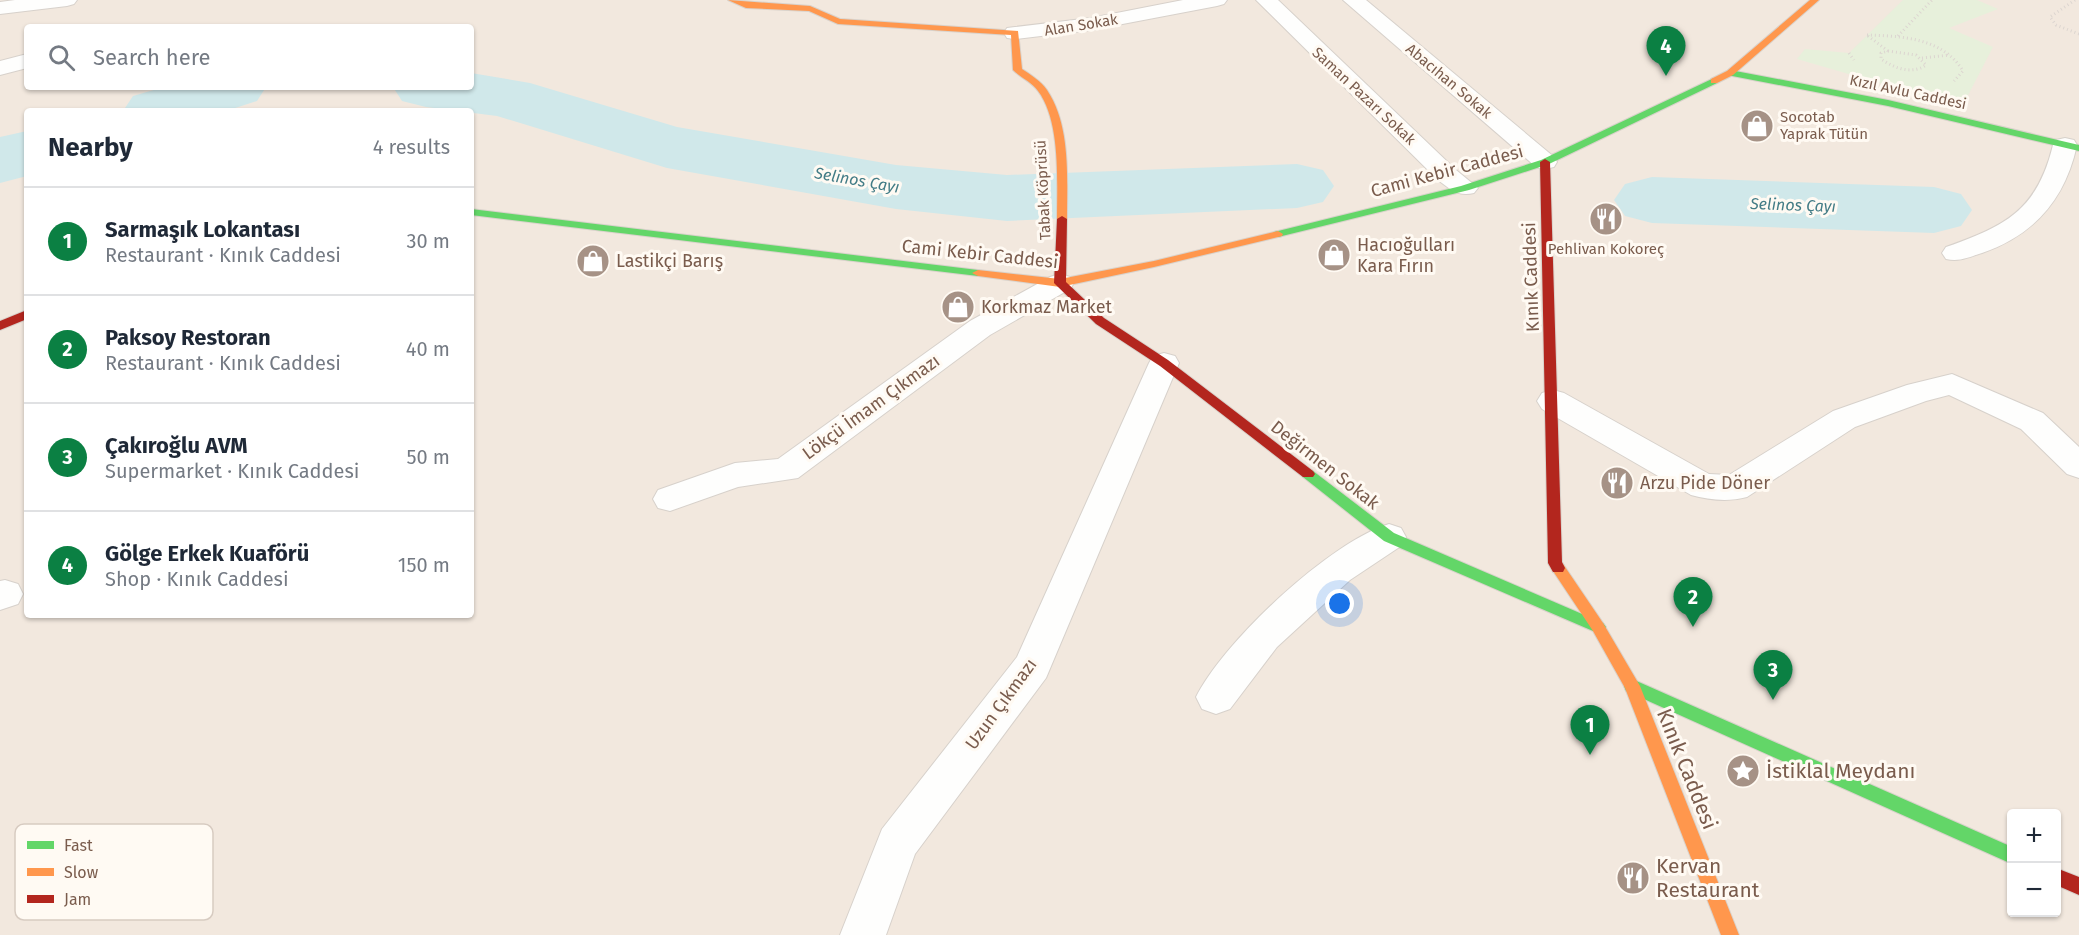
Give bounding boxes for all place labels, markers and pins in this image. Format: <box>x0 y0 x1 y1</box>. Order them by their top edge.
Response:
pin: 4 <box>1646 26 1686 76</box>
shop icon: Socotab Yaprak Tütün <box>1739 108 1775 144</box>
place label: Socotab Yaprak Tütün <box>1780 108 1868 143</box>
restaurant icon: Pehlivan Kokoreç <box>1588 201 1624 237</box>
place label: Hacıoğulları Kara Fırın <box>1357 234 1455 277</box>
shop icon: Hacıoğulları Kara Fırın <box>1316 237 1352 273</box>
place label: Pehlivan Kokoreç <box>1548 240 1664 258</box>
shop icon: Lastikçi Barış <box>575 243 611 279</box>
place label: Lastikçi Barış <box>616 250 723 272</box>
shop icon: Korkmaz Market <box>940 289 976 325</box>
place label: Korkmaz Market <box>981 296 1112 318</box>
restaurant icon: Arzu Pide Döner <box>1599 465 1635 501</box>
place label: Arzu Pide Döner <box>1640 472 1770 494</box>
pin: 2 <box>1674 578 1712 627</box>
pin: 3 <box>1754 650 1792 700</box>
pin: 1 <box>1570 706 1610 755</box>
place icon: İstiklal Meydanı <box>1725 753 1761 789</box>
place label: İstiklal Meydanı <box>1766 758 1915 784</box>
place label: Kervan Restaurant <box>1656 853 1760 903</box>
restaurant icon: Kervan Restaurant <box>1615 860 1651 896</box>

